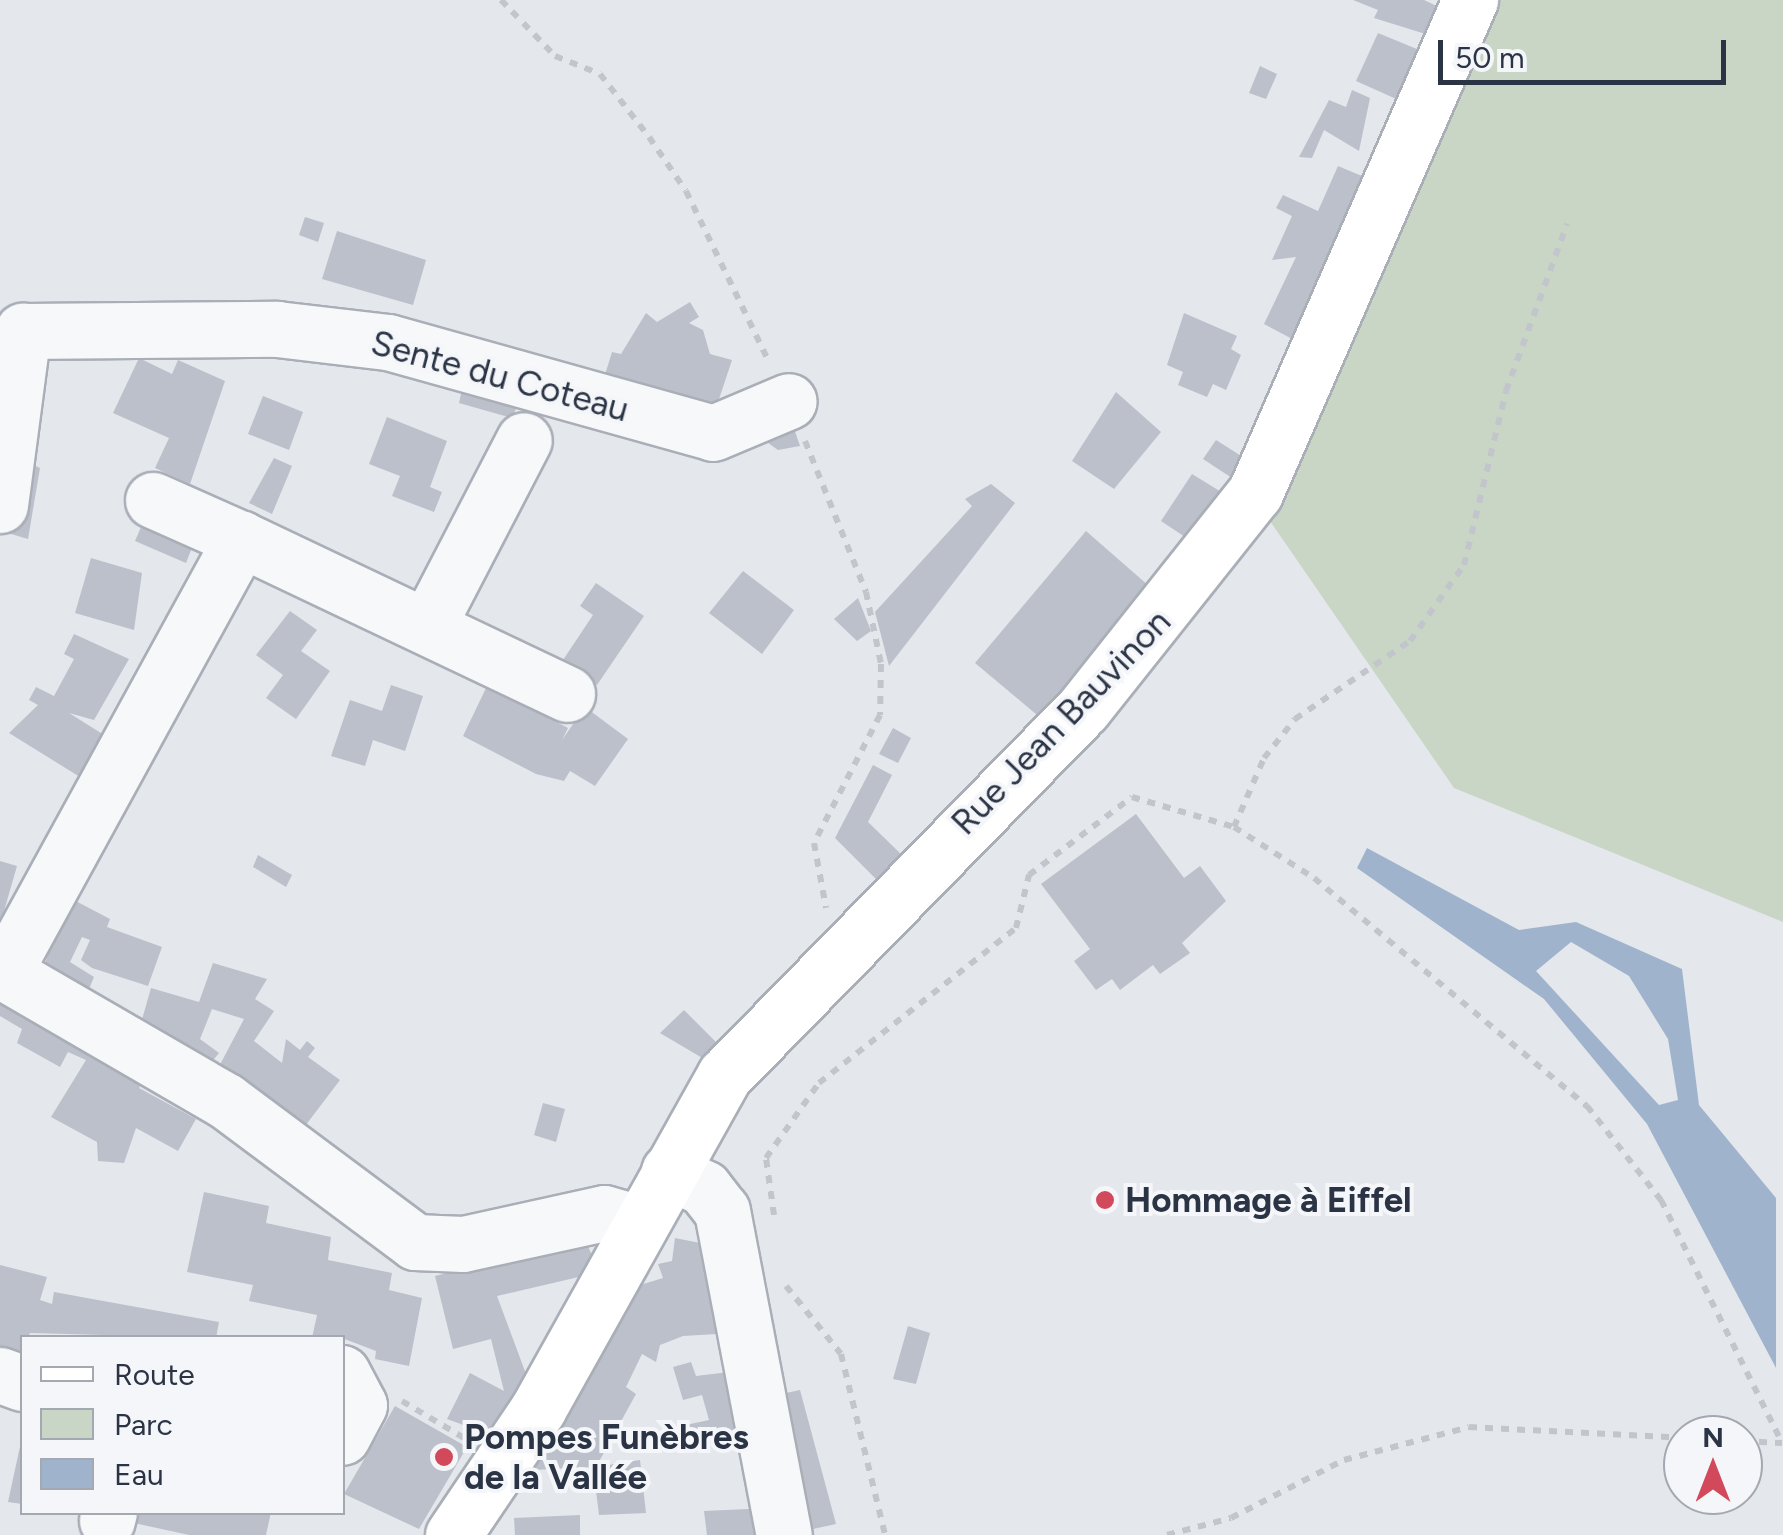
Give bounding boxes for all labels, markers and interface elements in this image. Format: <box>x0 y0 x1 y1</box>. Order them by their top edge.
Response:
scale bar <box>1443 20 1730 82</box>
text: 50 m <box>1455 39 1524 76</box>
street label: Sente du Coteau <box>367 321 633 431</box>
street label: Rue Jean Bauvinon <box>943 601 1179 843</box>
place label: Hommage à Eiffel <box>1125 1179 1412 1221</box>
marker: Hommage à Eiffel <box>1094 1189 1116 1211</box>
legend <box>20 1335 345 1515</box>
text: Route <box>114 1356 195 1393</box>
text: Parc <box>114 1406 173 1443</box>
north arrow <box>1663 1415 1763 1515</box>
place label: Pompes Funèbres de la Vallée <box>464 1416 749 1498</box>
text: N <box>1702 1420 1724 1454</box>
marker: Pompes Funèbres de la Vallée <box>433 1446 455 1468</box>
text: Eau <box>114 1456 164 1493</box>

